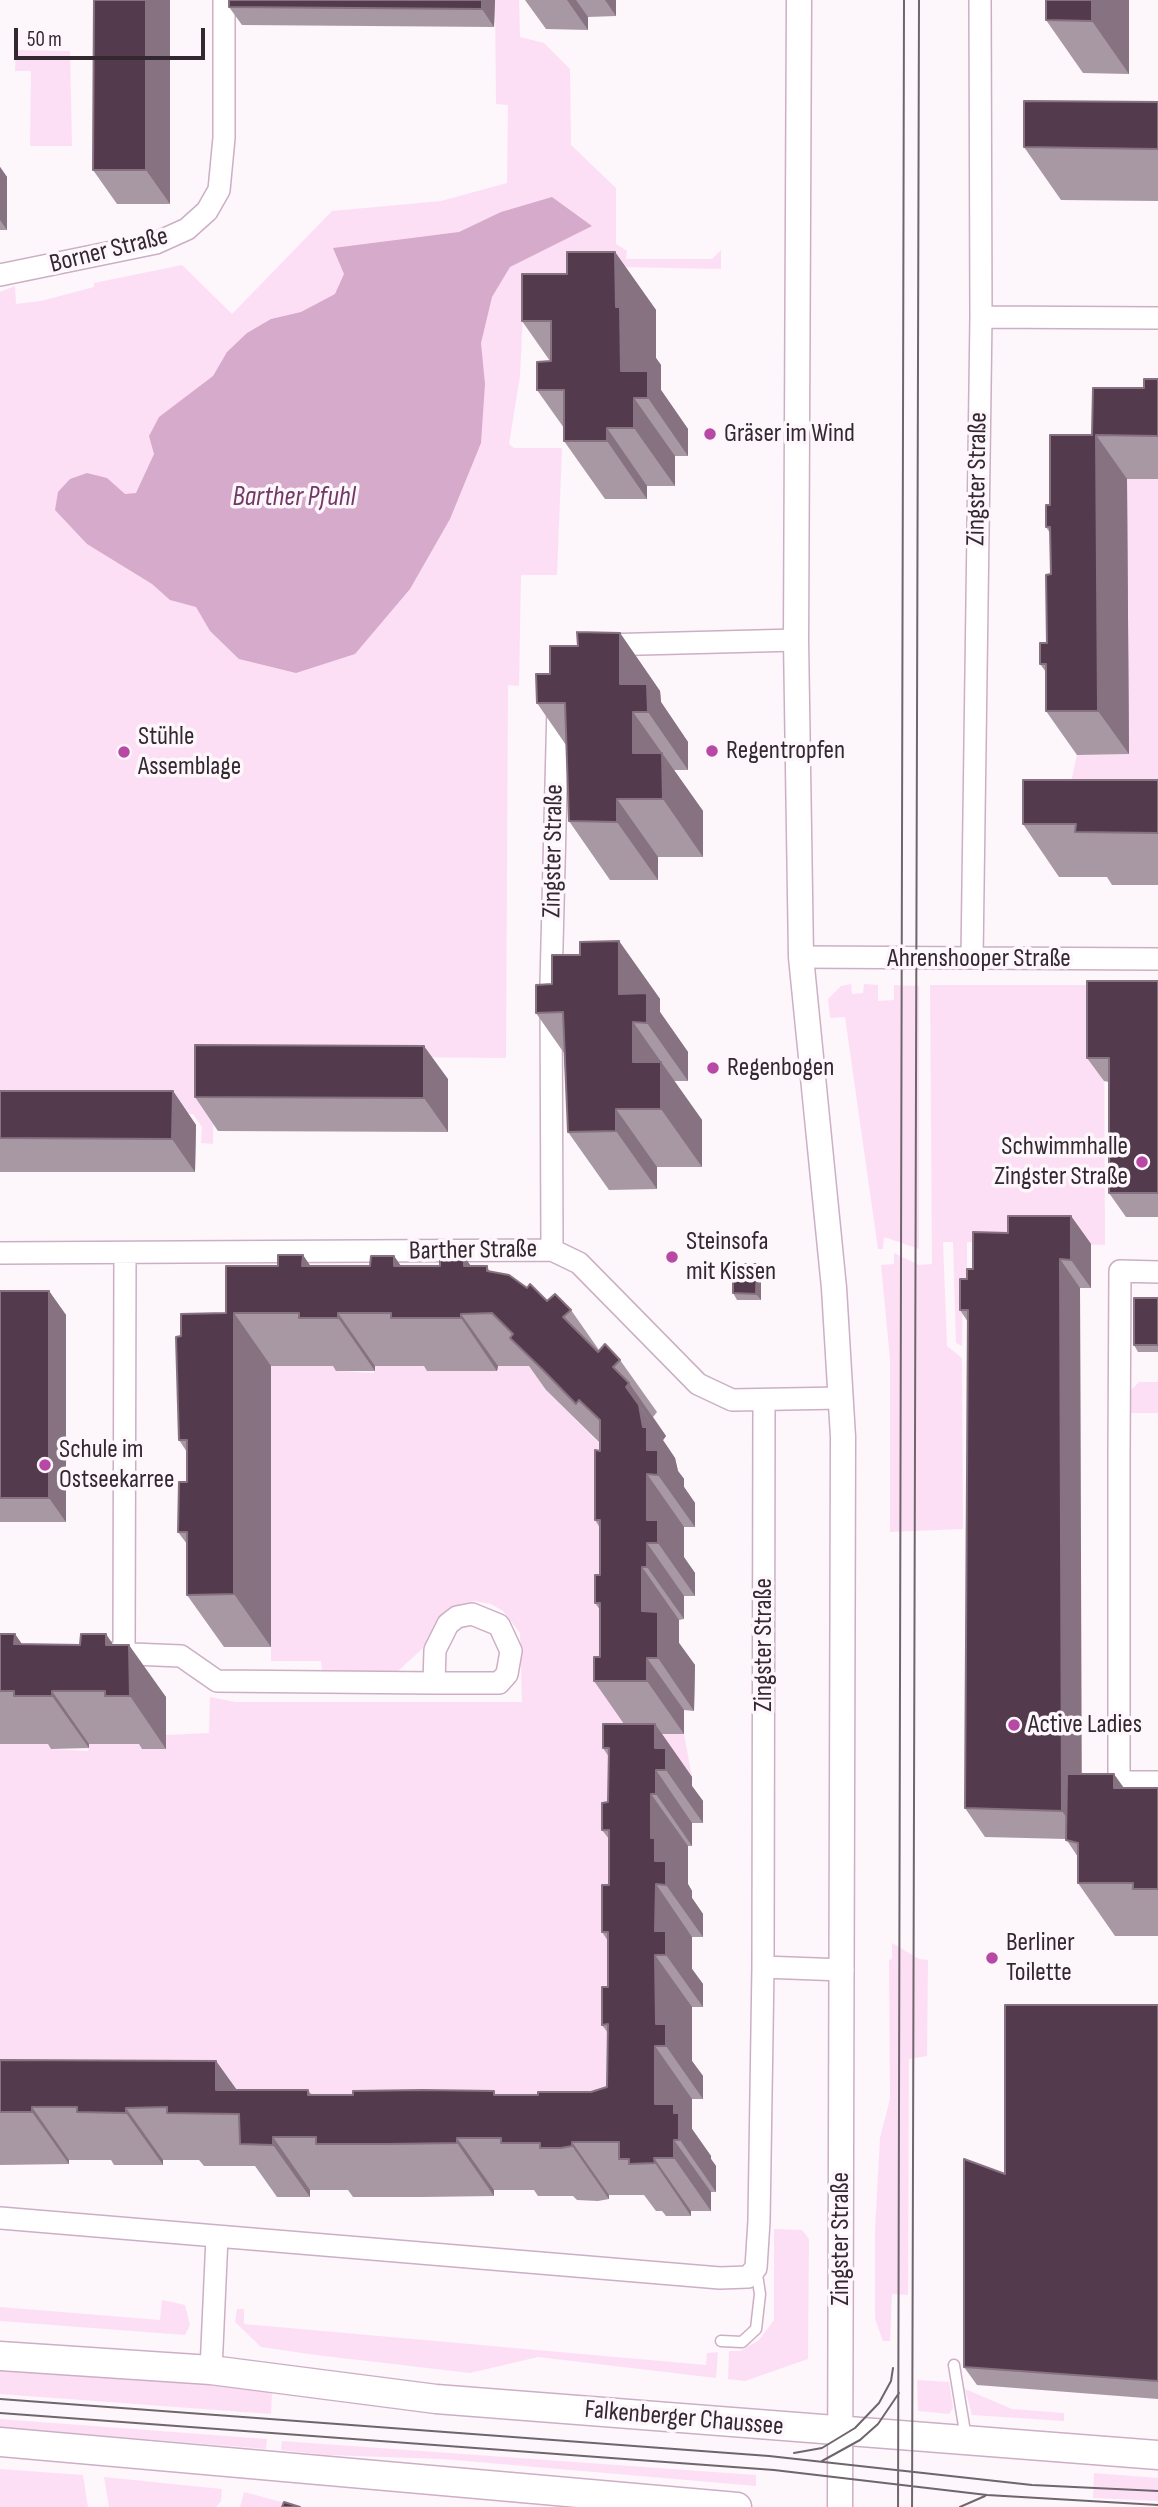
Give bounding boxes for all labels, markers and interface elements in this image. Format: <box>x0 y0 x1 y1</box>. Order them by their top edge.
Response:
scale bar <box>18 14 208 58</box>
text: 50 m <box>27 27 62 52</box>
street label: Borner Straße <box>47 221 171 281</box>
street label: Zingster Straße <box>961 412 995 546</box>
place label: Gräser im Wind <box>724 418 855 450</box>
marker: Gräser im Wind <box>702 426 718 442</box>
water label: Barther Pfuhl <box>232 481 356 515</box>
place label: Stühle Assemblage <box>138 721 241 782</box>
place label: Regentropfen <box>726 735 845 767</box>
marker: Regentropfen <box>704 743 720 759</box>
marker: Stühle Assemblage <box>116 744 132 760</box>
street label: Zingster Straße <box>537 784 571 918</box>
street label: Ahrenshooper Straße <box>887 943 1071 975</box>
place label: Regenbogen <box>727 1052 834 1084</box>
marker: Regenbogen <box>705 1060 721 1076</box>
place label: Schwimmhalle Zingster Straße <box>994 1131 1128 1192</box>
marker: Schwimmhalle Zingster Straße <box>1134 1154 1150 1170</box>
place label: Steinsofa mit Kissen <box>686 1226 776 1288</box>
street label: Barther Straße <box>409 1234 537 1268</box>
marker: Steinsofa mit Kissen <box>664 1249 680 1265</box>
place label: Schule im Ostseekarree <box>59 1434 174 1496</box>
marker: Schule im Ostseekarree <box>37 1457 53 1473</box>
street label: Zingster Straße <box>748 1578 780 1712</box>
place label: Active Ladies <box>1028 1709 1142 1741</box>
marker: Active Ladies <box>1006 1717 1022 1733</box>
place label: Berliner Toilette <box>1006 1927 1075 1988</box>
marker: Berliner Toilette <box>984 1950 1000 1966</box>
street label: Zingster Straße <box>825 2172 857 2306</box>
street label: Falkenberger Chaussee <box>583 2395 785 2443</box>

